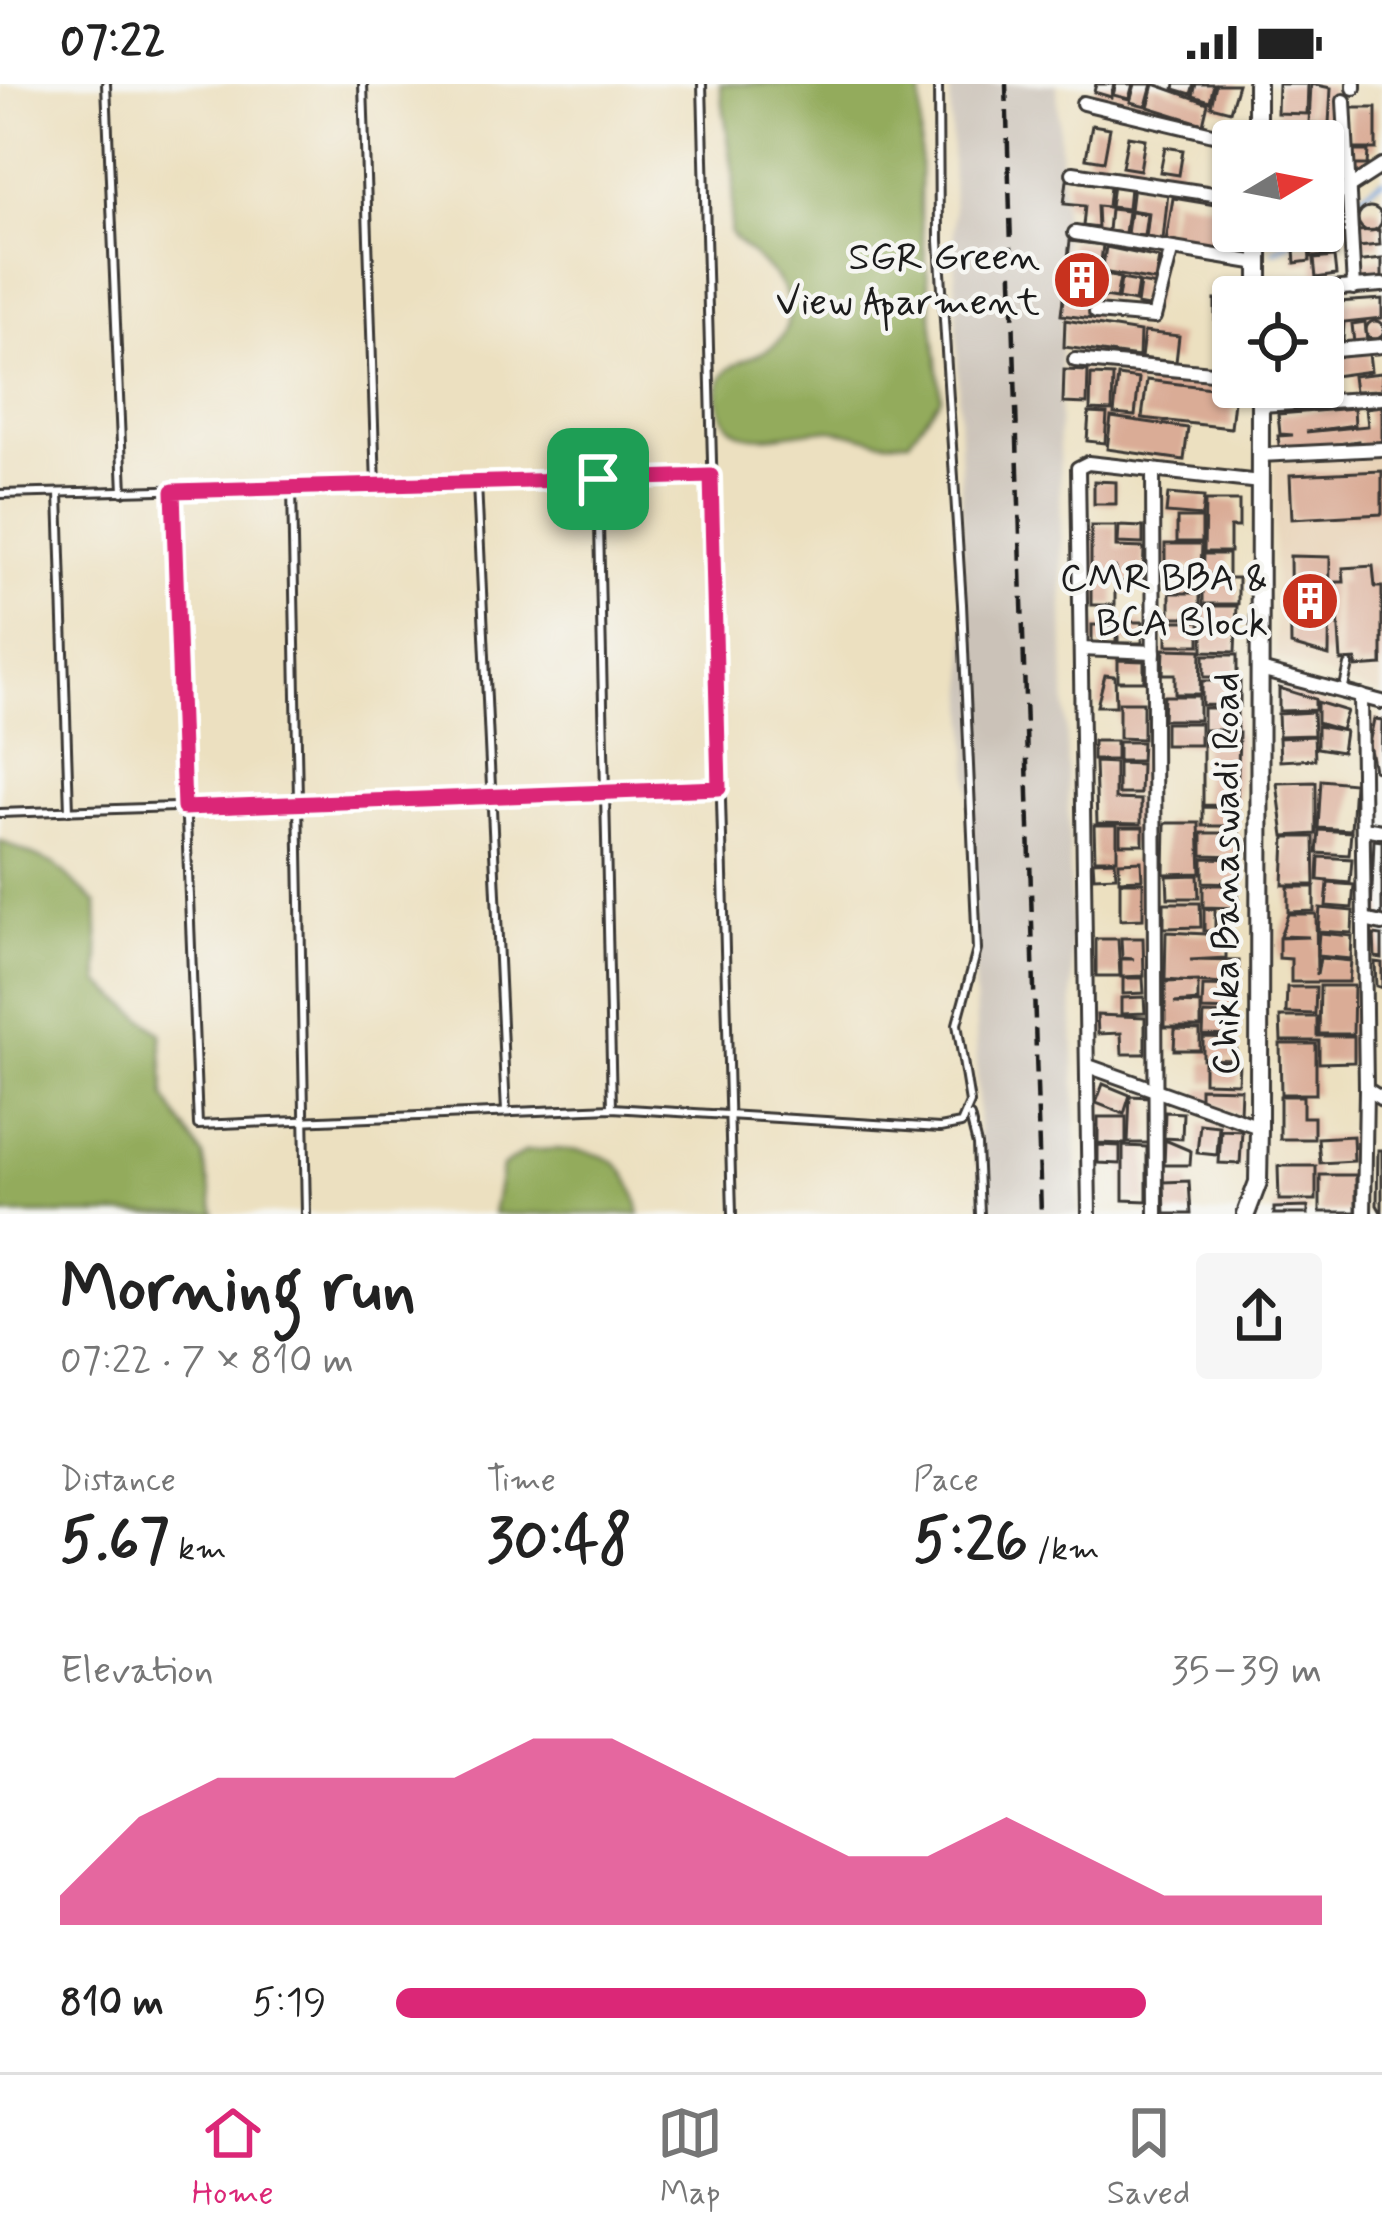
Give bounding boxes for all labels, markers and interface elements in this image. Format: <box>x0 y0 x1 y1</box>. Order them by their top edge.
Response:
text: 07:22 <box>60 13 166 72</box>
north arrow <box>1212 120 1344 252</box>
map controls <box>1212 120 1344 408</box>
place label: SGR Green View Aparment <box>775 233 1040 332</box>
building icon: SGR Green View Aparment <box>1051 249 1113 311</box>
button: locate <box>1212 276 1344 408</box>
pin <box>547 428 649 530</box>
icon: arrive <box>565 446 631 512</box>
place label: CMR BBA & BCA Block <box>1060 554 1268 650</box>
building icon: CMR BBA & BCA Block <box>1279 570 1341 632</box>
street label: Chikka Banaswadi Road <box>1202 672 1253 1076</box>
text: Morning run <box>60 1248 416 1334</box>
button: share <box>1196 1253 1322 1379</box>
text: 07:22 · 7 × 810 m <box>60 1336 354 1387</box>
text: Distance <box>60 1459 176 1503</box>
text: Time <box>487 1459 556 1503</box>
text: Pace <box>913 1459 979 1503</box>
text: 5.67 <box>60 1503 169 1582</box>
text: 30:48 <box>487 1503 632 1582</box>
text: 5:26 <box>913 1503 1028 1582</box>
text: km <box>169 1528 226 1572</box>
text: /km <box>1028 1528 1099 1572</box>
text: Elevation <box>60 1646 214 1697</box>
text: 35–39 m <box>1171 1646 1322 1697</box>
text: 810 m <box>60 1978 164 2029</box>
text: 5:19 <box>252 1978 327 2029</box>
tab: Home <box>192 2100 274 2216</box>
tab: Map <box>657 2100 723 2216</box>
tab: Saved <box>1107 2100 1190 2216</box>

